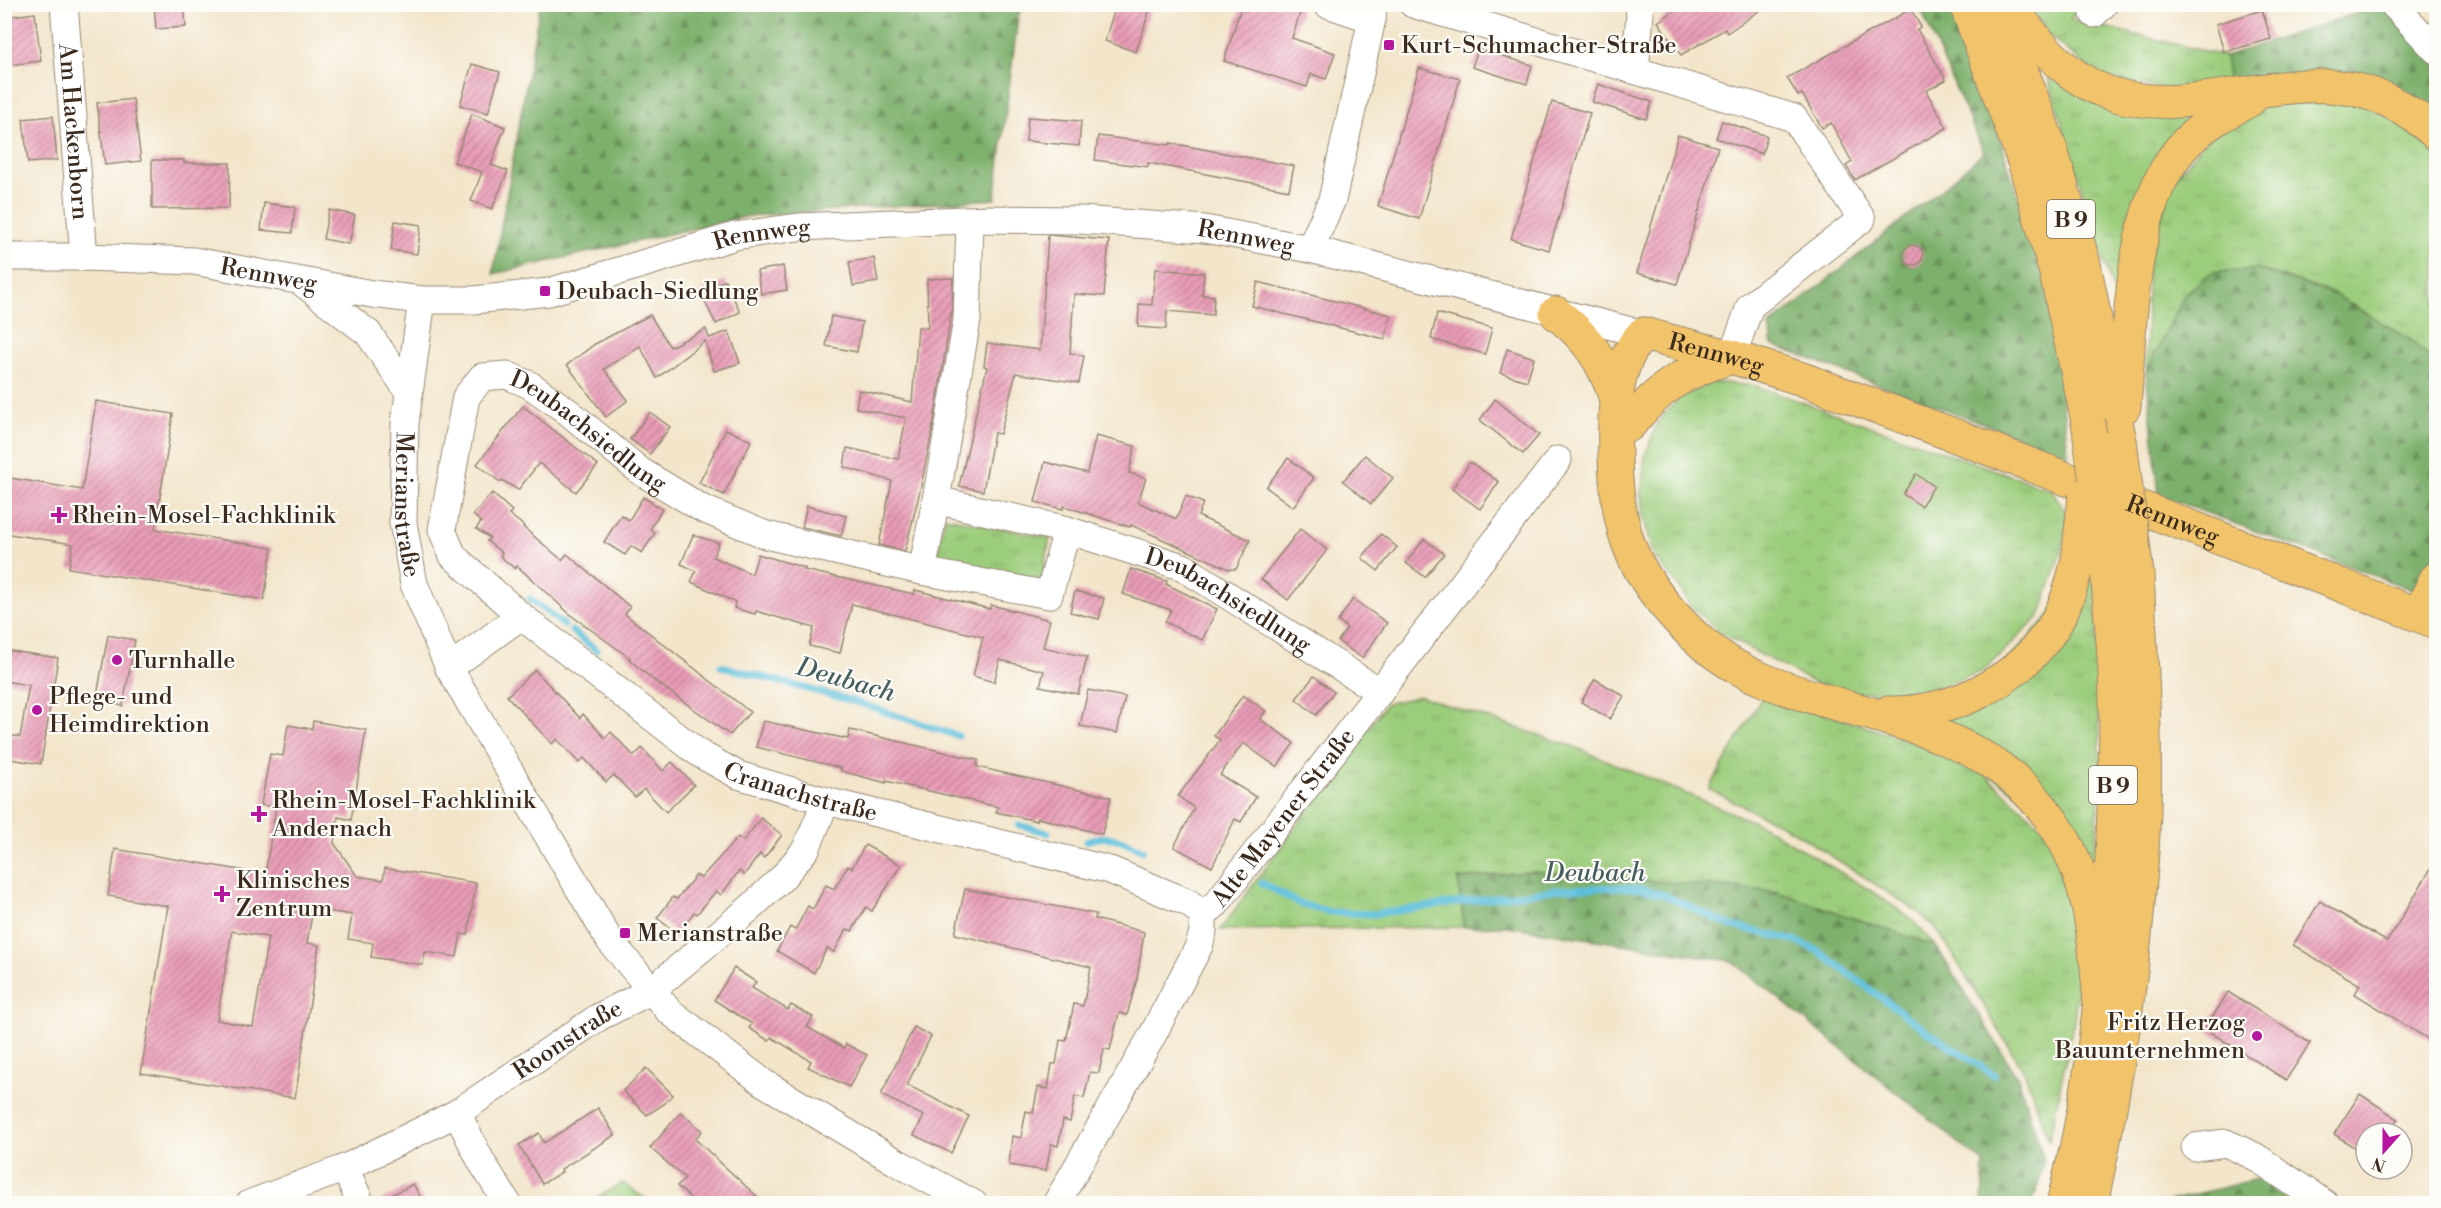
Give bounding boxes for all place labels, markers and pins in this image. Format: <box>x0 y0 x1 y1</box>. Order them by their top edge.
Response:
place label: Kurt-Schumacher-Straße <box>1401 31 1677 61</box>
marker: Kurt-Schumacher-Straße <box>1382 38 1396 52</box>
place label: Deubach-Siedlung <box>557 277 759 307</box>
marker: Deubach-Siedlung <box>538 284 552 298</box>
place label: Rhein-Mosel-Fachklinik <box>72 501 337 531</box>
marker: Rhein-Mosel-Fachklinik <box>50 506 68 524</box>
place label: Turnhalle <box>129 646 235 676</box>
marker: Turnhalle <box>110 653 124 667</box>
place label: Pflege- und Heimdirektion <box>49 682 210 740</box>
marker: Pflege- und Heimdirektion <box>30 703 44 717</box>
place label: Rhein-Mosel-Fachklinik Andernach <box>271 786 537 844</box>
marker: Rhein-Mosel-Fachklinik Andernach <box>250 805 268 823</box>
place label: Klinisches Zentrum <box>236 866 350 924</box>
marker: Klinisches Zentrum <box>213 885 231 903</box>
place label: Merianstraße <box>637 919 783 949</box>
marker: Merianstraße <box>618 926 632 940</box>
place label: Fritz Herzog Bauunternehmen <box>2054 1008 2246 1066</box>
marker: Fritz Herzog Bauunternehmen <box>2250 1029 2264 1043</box>

